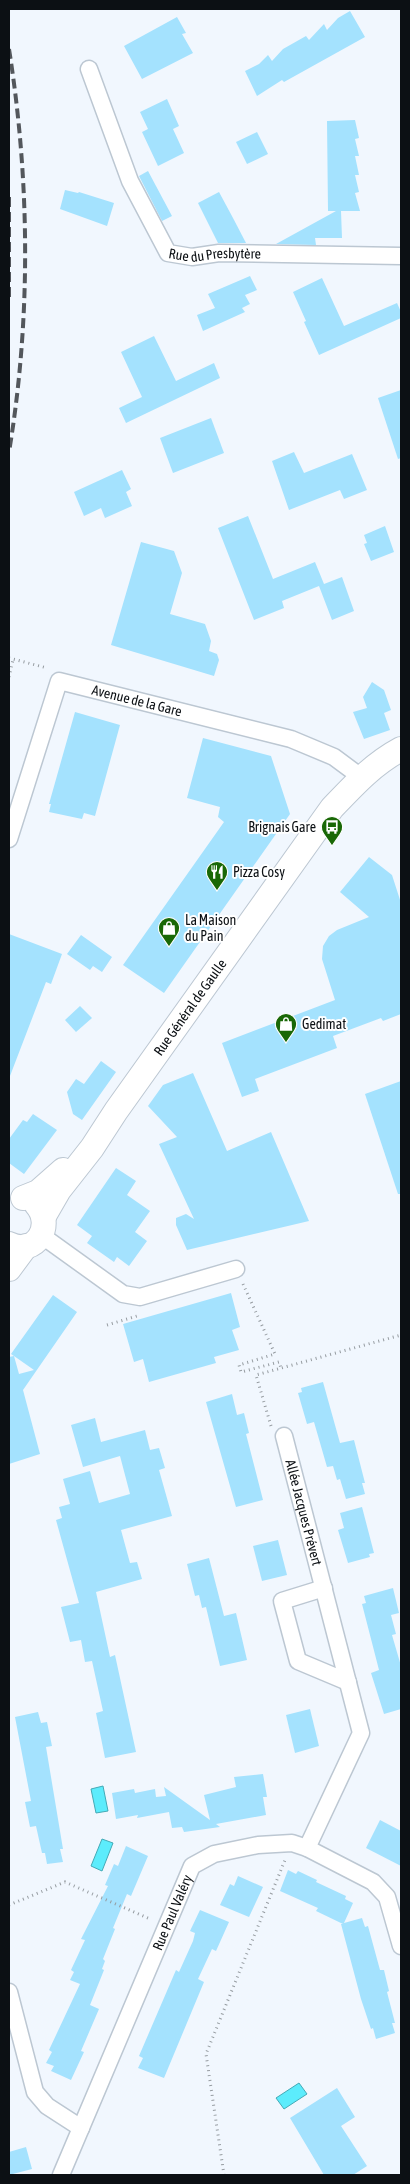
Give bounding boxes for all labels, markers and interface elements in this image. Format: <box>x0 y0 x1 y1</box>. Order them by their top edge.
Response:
street label: Rue du Presbytère <box>168 245 261 265</box>
street label: Avenue de la Gare <box>90 682 184 719</box>
bus stop icon: Brignais Gare <box>320 815 344 846</box>
place label: Brignais Gare <box>248 819 316 835</box>
restaurant icon: Pizza Cosy <box>205 860 229 891</box>
place label: Pizza Cosy <box>233 864 285 880</box>
place label: La Maison du Pain <box>185 912 236 944</box>
shop icon: La Maison du Pain <box>157 916 181 947</box>
street label: Rue Général de Gaulle <box>150 956 230 1058</box>
shop icon: Gedimat <box>274 1012 298 1043</box>
place label: Gedimat <box>302 1016 346 1032</box>
street label: Allée Jacques Prévert <box>282 1458 325 1567</box>
street label: Rue Paul Valéry <box>149 1872 195 1953</box>

